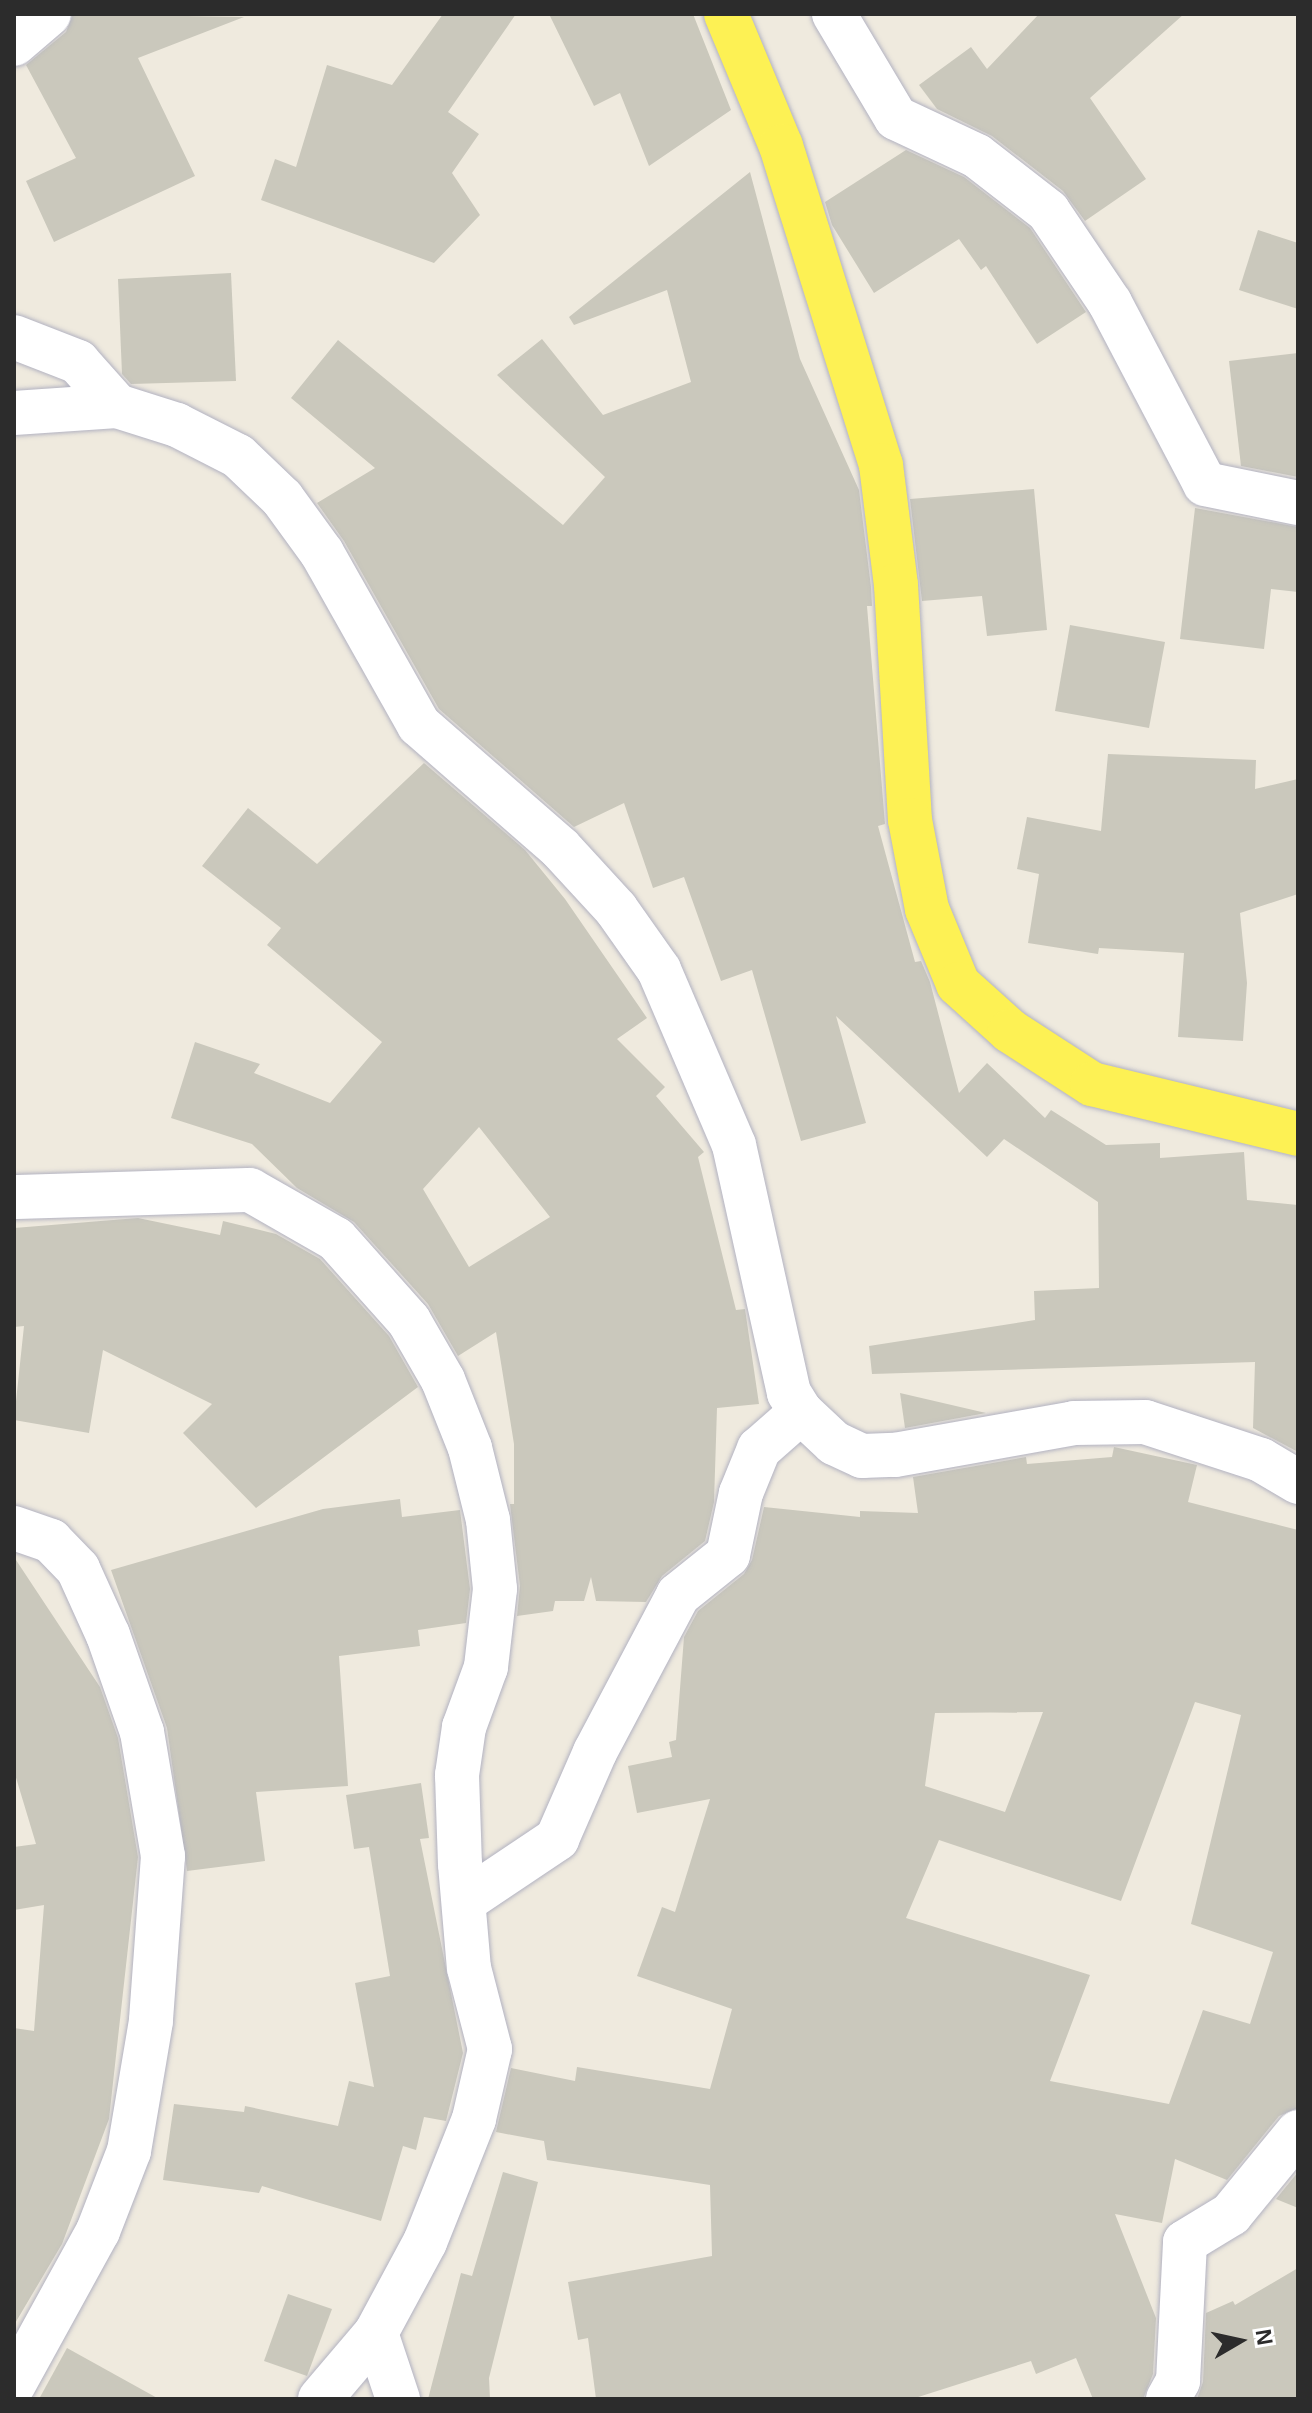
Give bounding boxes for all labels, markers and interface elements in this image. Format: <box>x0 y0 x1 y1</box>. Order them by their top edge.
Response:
north arrow <box>1200 2301 1280 2381</box>
text: N <box>1251 2327 1278 2347</box>

